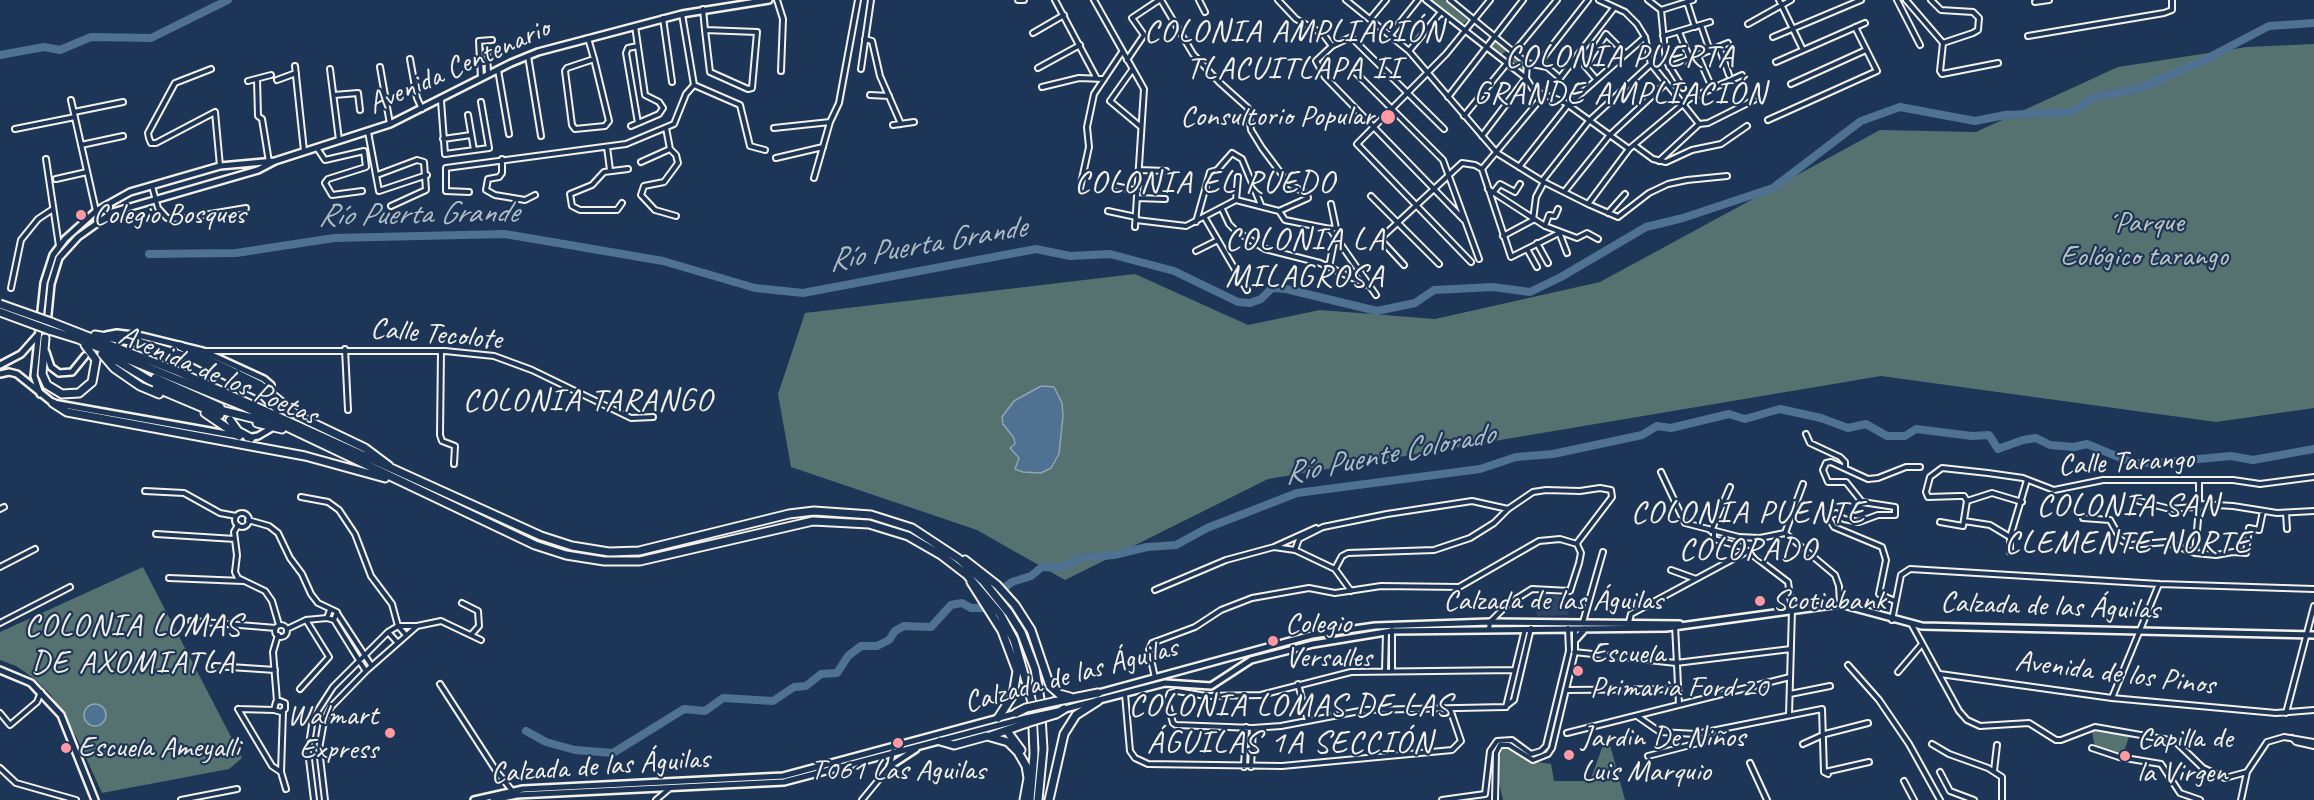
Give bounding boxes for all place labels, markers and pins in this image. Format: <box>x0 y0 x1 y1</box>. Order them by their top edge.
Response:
place label: Consultorio Popular <box>1180 99 1374 135</box>
marker: Consultorio Popular <box>1379 108 1397 126</box>
place label: Colegio Bosques <box>93 197 245 233</box>
marker: Colegio Bosques <box>74 208 88 222</box>
place label: Scotiabank <box>1772 583 1886 619</box>
marker: Scotiabank <box>1753 594 1767 608</box>
place label: Colegio Versalles <box>1285 606 1372 676</box>
marker: Colegio Versalles <box>1266 634 1280 648</box>
place label: Escuela Primaria Ford 20 <box>1590 636 1768 706</box>
marker: Escuela Primaria Ford 20 <box>1571 664 1585 678</box>
place label: Walmart Express <box>287 698 378 768</box>
place label: Jardin De Niños Luis Marquio <box>1581 720 1745 790</box>
place label: Capilla de la Virgen <box>2137 721 2232 792</box>
marker: Walmart Express <box>383 726 397 740</box>
place label: Escuela Ameyalli <box>78 730 240 766</box>
marker: T061 Las Aguilas <box>891 736 905 750</box>
marker: Escuela Ameyalli <box>59 741 73 755</box>
marker: Jardin De Niños Luis Marquio <box>1562 748 1576 762</box>
marker: Capilla de la Virgen <box>2118 749 2132 763</box>
place label: T061 Las Aguilas <box>811 753 985 789</box>

